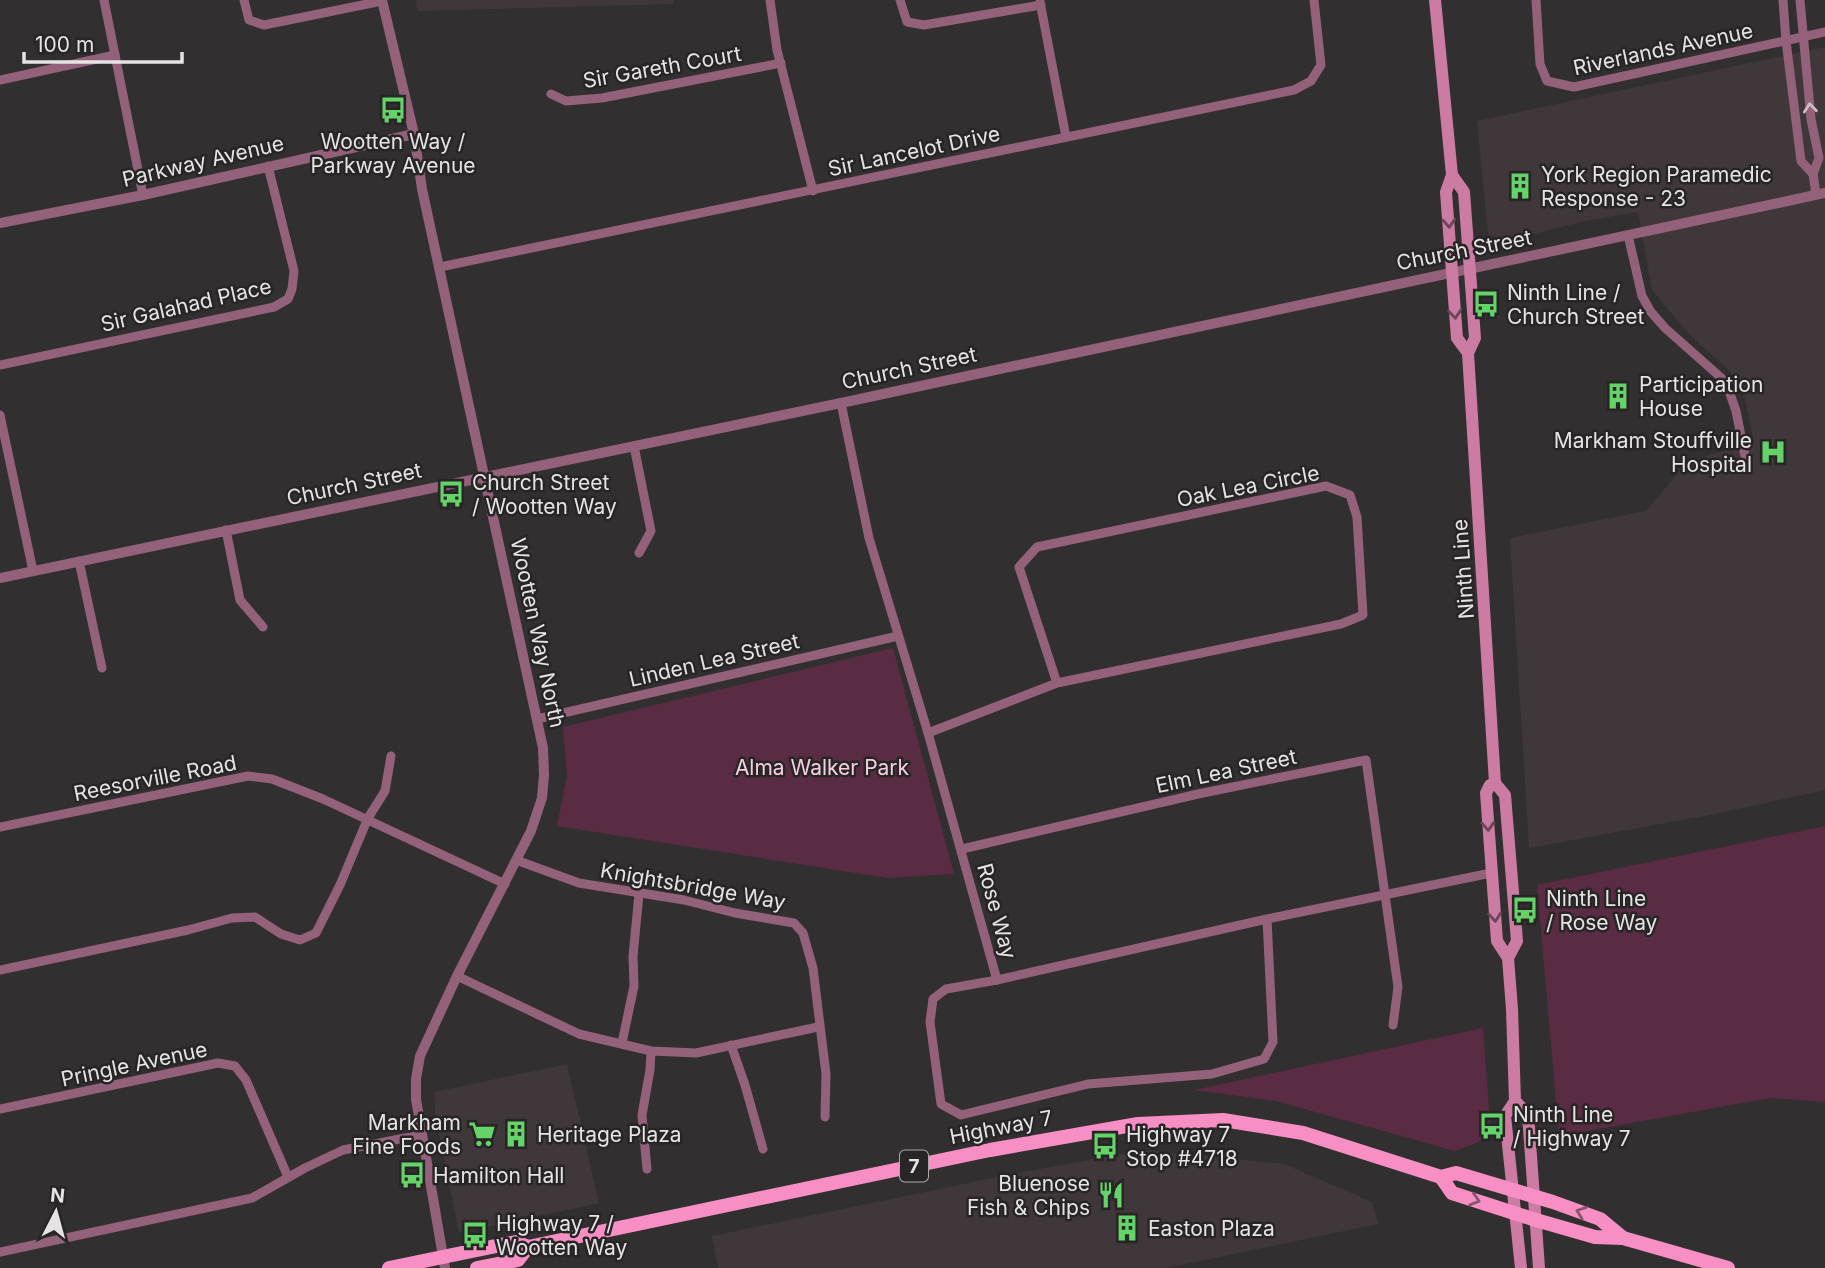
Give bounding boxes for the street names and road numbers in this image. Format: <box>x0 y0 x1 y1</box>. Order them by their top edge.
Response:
street label: Riverlands Avenue <box>1571 18 1755 80</box>
street label: Sir Gareth Court <box>581 41 743 93</box>
street label: Sir Lancelot Drive <box>826 121 1002 181</box>
street label: Parkway Avenue <box>120 130 286 192</box>
street label: Church Street <box>1394 225 1534 275</box>
street label: Sir Galahad Place <box>98 273 274 337</box>
street label: Church Street <box>839 341 979 395</box>
street label: Church Street <box>284 457 424 511</box>
street label: Oak Lea Circle <box>1175 460 1321 512</box>
street label: Ninth Line <box>1447 518 1479 620</box>
street label: Wootten Way North <box>506 536 570 730</box>
street label: Linden Lea Street <box>626 628 802 692</box>
street label: Elm Lea Street <box>1153 744 1299 798</box>
street label: Reesorville Road <box>71 750 239 806</box>
street label: Knightsbridge Way <box>598 857 788 915</box>
street label: Rose Way <box>972 860 1022 962</box>
street label: Pringle Avenue <box>59 1036 209 1092</box>
street label: Highway 7 <box>947 1105 1055 1149</box>
road number: 7 <box>900 1150 928 1182</box>

